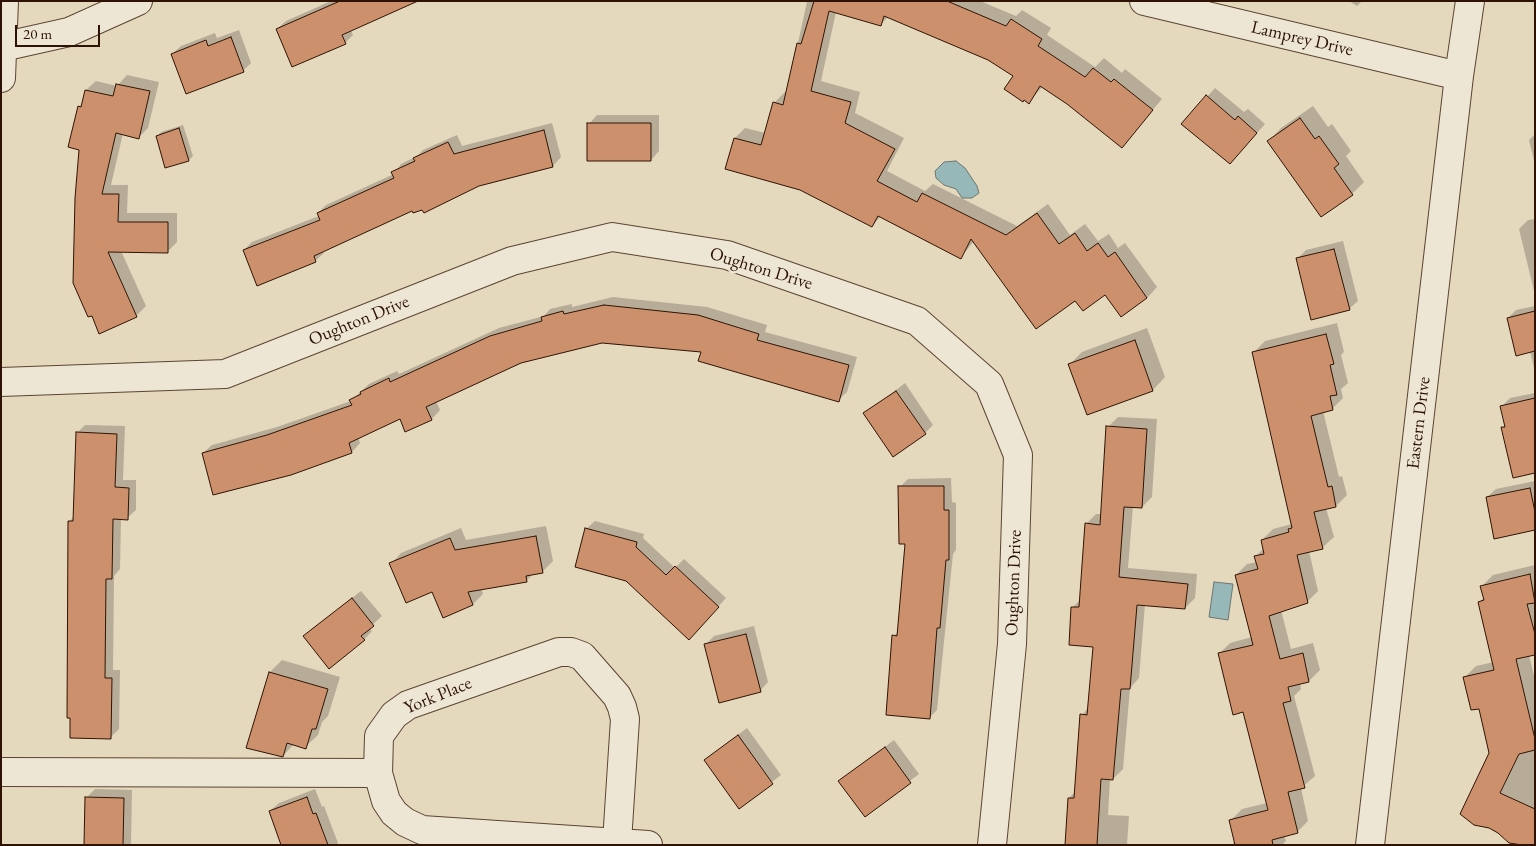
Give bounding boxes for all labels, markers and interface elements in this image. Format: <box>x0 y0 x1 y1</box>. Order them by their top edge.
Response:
scale bar <box>18 15 102 47</box>
street label: Lamprey Drive <box>1249 17 1355 61</box>
text: 20 m <box>23 24 52 43</box>
street label: Oughton Drive <box>707 243 815 295</box>
street label: Oughton Drive <box>306 291 412 351</box>
street label: Eastern Drive <box>1403 376 1435 470</box>
street label: Oughton Drive <box>1001 529 1027 637</box>
street label: York Place <box>401 673 475 719</box>

